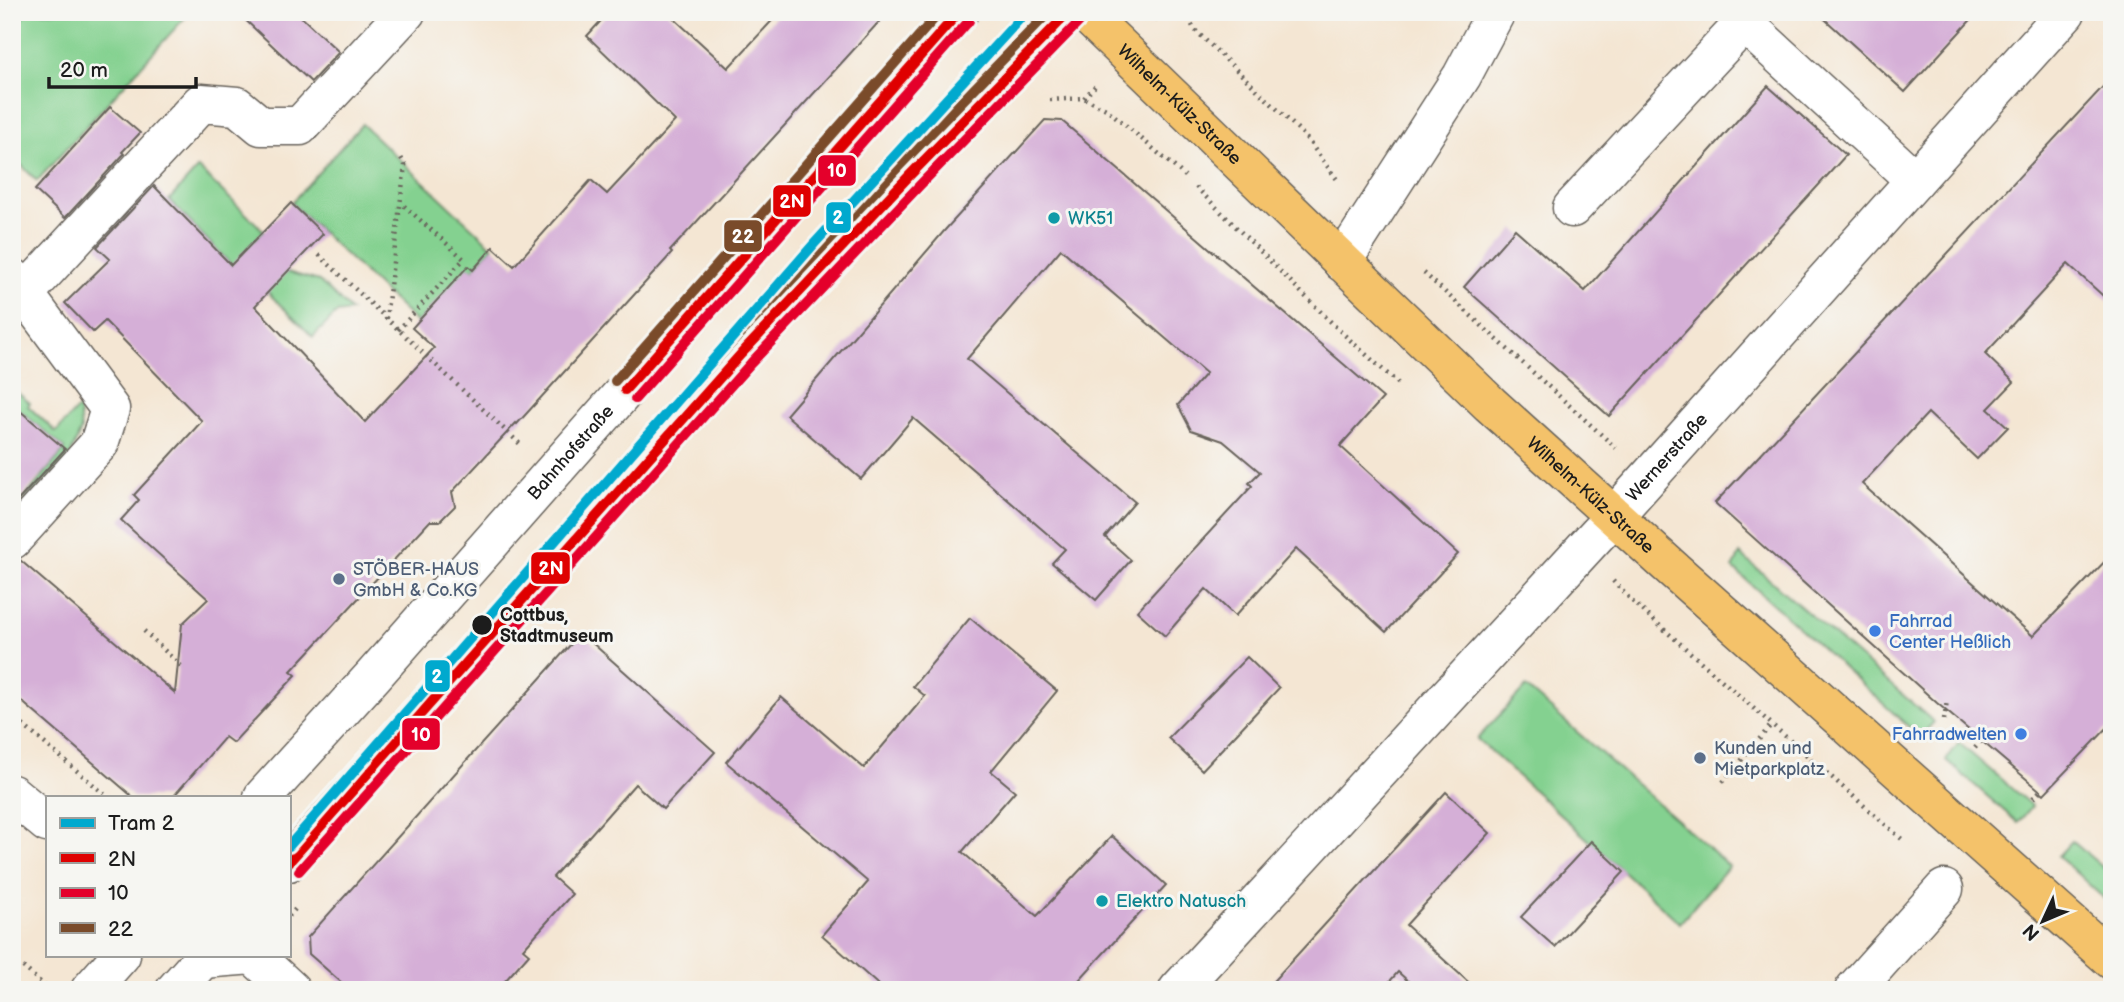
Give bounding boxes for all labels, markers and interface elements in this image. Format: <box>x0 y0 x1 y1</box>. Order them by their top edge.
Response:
street label: Wilhelm-Külz-Straße <box>1113 40 1246 169</box>
scale bar <box>49 46 196 90</box>
text: 20 m <box>60 58 108 83</box>
line badge: 10 <box>817 154 857 187</box>
text: 10 <box>827 160 847 183</box>
line badge: 2N <box>772 184 812 218</box>
text: 2N <box>779 191 805 214</box>
line badge: 2 <box>825 201 852 234</box>
text: 2 <box>832 207 844 230</box>
place label: WK51 <box>1068 208 1113 229</box>
marker: WK51 <box>1046 210 1062 226</box>
line badge: 22 <box>723 219 763 253</box>
text: 22 <box>732 226 755 249</box>
street label: Bahnhofstraße <box>523 400 618 504</box>
street label: Wernerstraße <box>1622 408 1712 506</box>
street label: Wilhelm-Külz-Straße <box>1523 432 1659 558</box>
line badge: 2N <box>530 551 571 585</box>
place label: STÖBER-HAUS GmbH & Co.KG <box>353 558 479 601</box>
text: 2N <box>538 558 564 581</box>
marker: STÖBER-HAUS GmbH & Co.KG <box>331 571 347 587</box>
place label: Cottbus, Stadtmuseum <box>500 605 614 647</box>
place label: Fahrrad Center Heßlich <box>1889 611 2011 653</box>
marker: Cottbus, Stadtmuseum <box>470 613 494 637</box>
marker: Fahrrad Center Heßlich <box>1867 623 1883 639</box>
line badge: 2 <box>424 659 451 693</box>
text: 2 <box>431 666 443 689</box>
line badge: 10 <box>401 717 441 751</box>
text: 10 <box>411 724 431 747</box>
place label: Fahrradwelten <box>1892 724 2007 745</box>
marker: Fahrradwelten <box>2013 726 2029 742</box>
place label: Kunden und Mietparkplatz <box>1714 738 1825 780</box>
marker: Kunden und Mietparkplatz <box>1692 750 1708 766</box>
legend <box>46 796 290 956</box>
text: Tram 2 <box>108 811 175 836</box>
text: 2N <box>108 847 136 872</box>
text: 10 <box>108 881 128 906</box>
north arrow <box>2008 886 2078 956</box>
place label: Elektro Natusch <box>1116 891 1246 912</box>
marker: Elektro Natusch <box>1094 893 1110 909</box>
text: 22 <box>108 917 133 942</box>
text: N <box>2019 919 2045 945</box>

